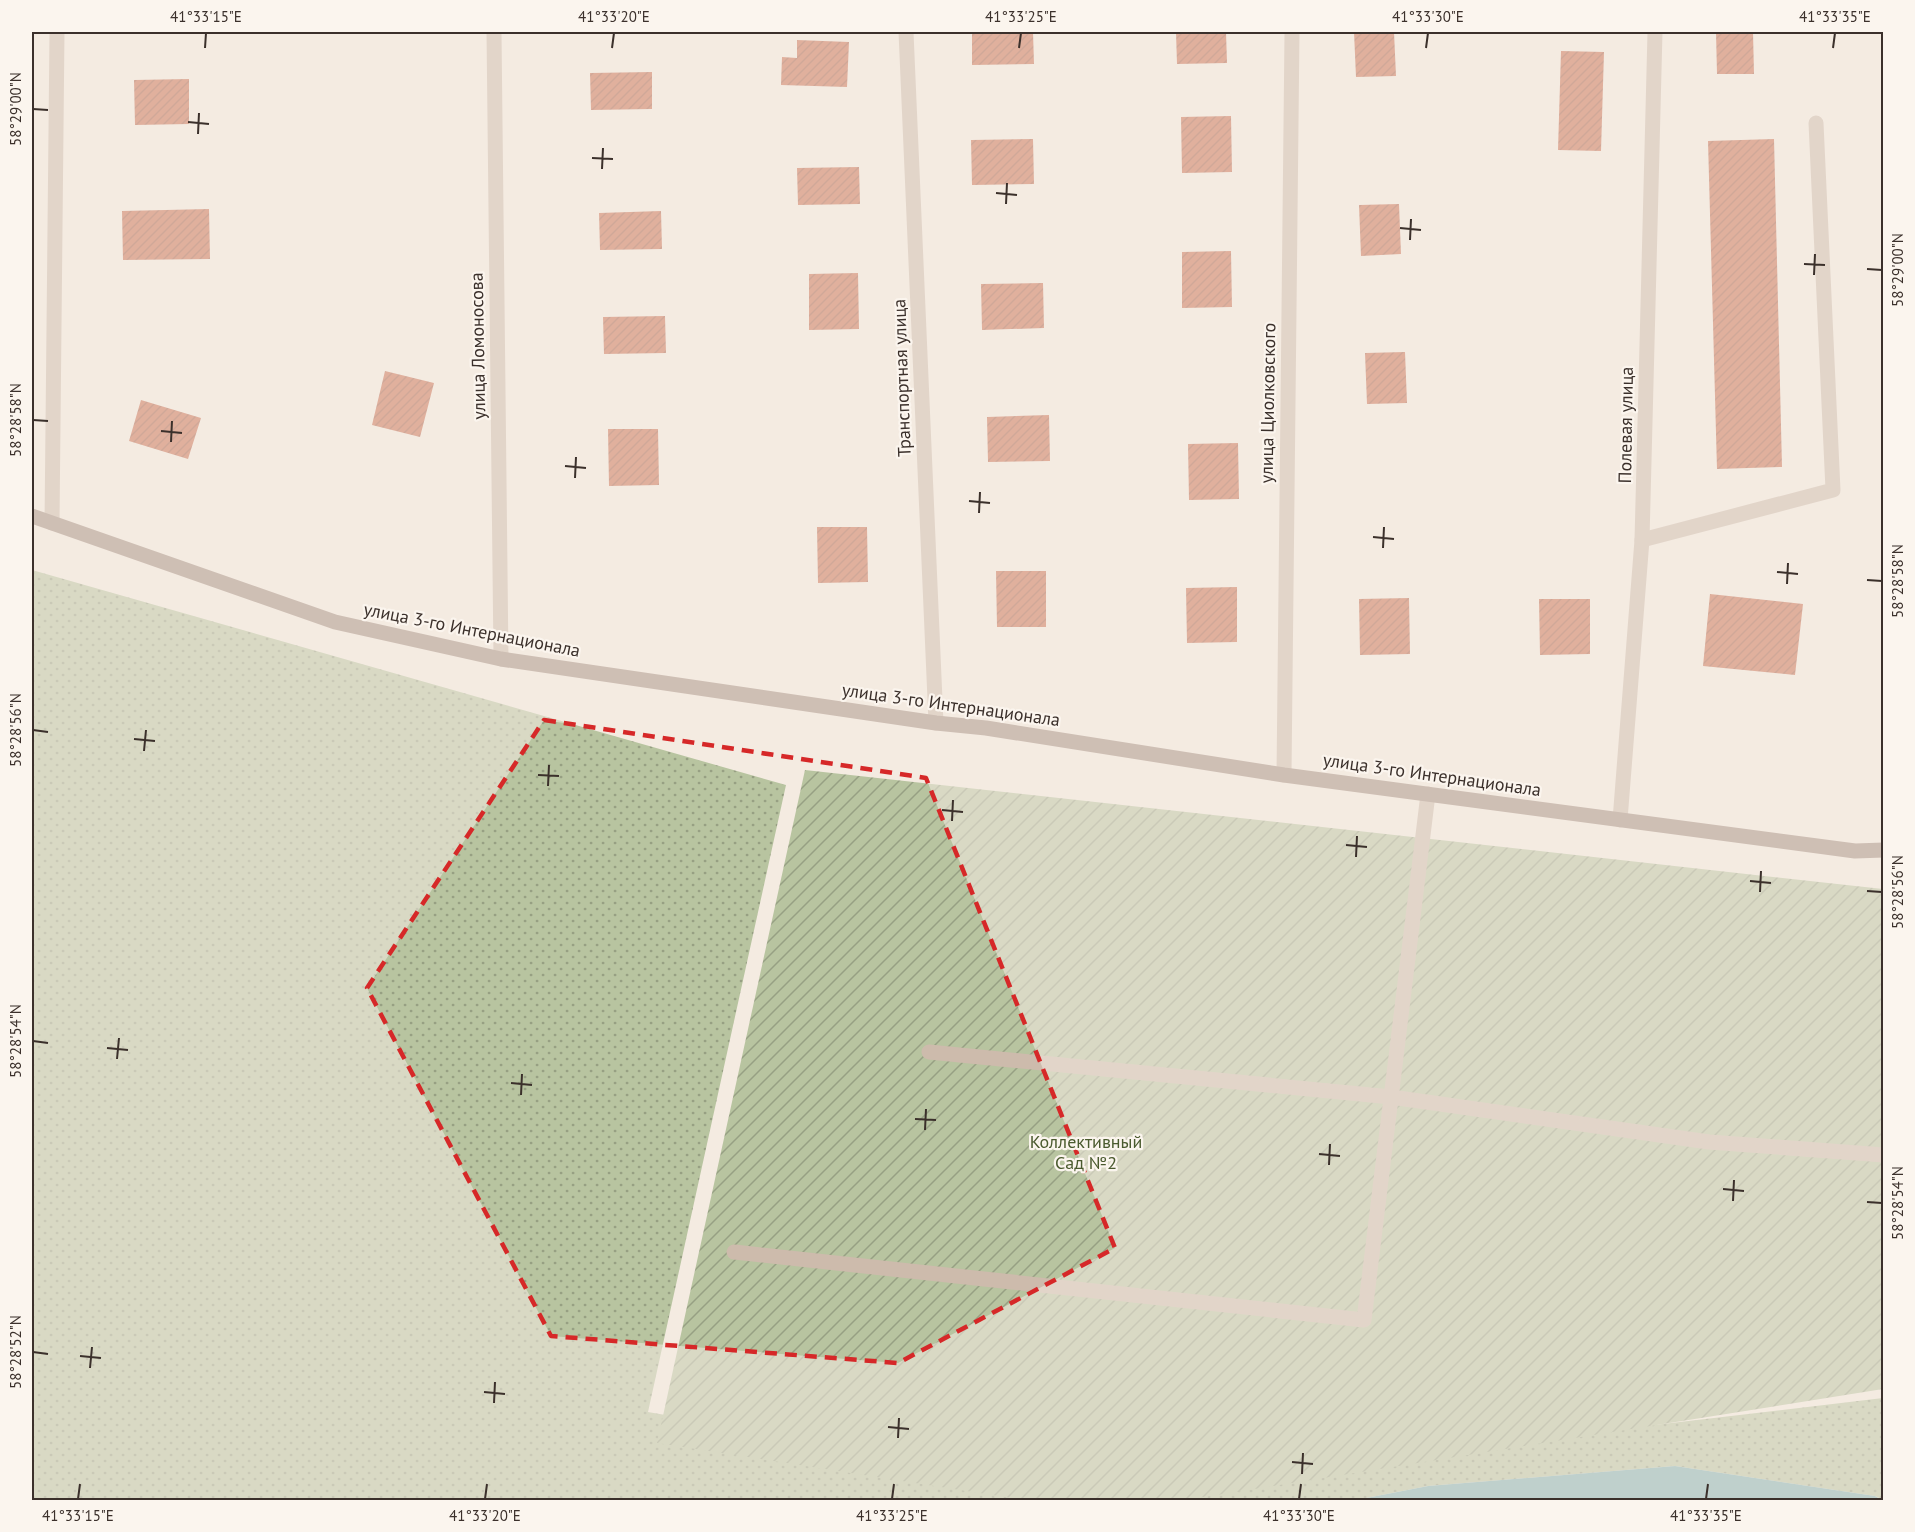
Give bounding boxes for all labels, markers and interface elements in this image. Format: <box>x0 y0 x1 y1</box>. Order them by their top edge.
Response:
text: 41°33'15"E <box>170 7 242 26</box>
text: 41°33'20"E <box>578 7 650 26</box>
text: 41°33'25"E <box>985 7 1057 26</box>
text: 41°33'30"E <box>1392 7 1464 26</box>
text: 41°33'35"E <box>1799 7 1871 26</box>
text: 58°29'00"N <box>6 72 25 146</box>
text: 58°29'00"N <box>1888 233 1907 307</box>
street label: улица Ломоносова <box>465 272 490 420</box>
street label: Транспортная улица <box>887 299 916 457</box>
street label: улица Циолковского <box>1255 322 1280 483</box>
street label: Полевая улица <box>1613 366 1638 484</box>
text: 58°28'58"N <box>6 383 25 457</box>
text: 58°28'58"N <box>1888 544 1907 618</box>
street label: улица 3-го Интернационала <box>362 597 582 662</box>
street label: улица 3-го Интернационала <box>841 678 1062 731</box>
text: 58°28'56"N <box>6 693 25 767</box>
street label: улица 3-го Интернационала <box>1322 748 1543 801</box>
text: 58°28'56"N <box>1888 855 1907 929</box>
text: 58°28'54"N <box>6 1004 25 1078</box>
park label: Коллективный Сад №2 <box>1030 1130 1142 1174</box>
text: 58°28'54"N <box>1888 1166 1907 1240</box>
text: 58°28'52"N <box>6 1315 25 1389</box>
text: 41°33'15"E <box>42 1506 114 1525</box>
text: 41°33'20"E <box>449 1506 521 1525</box>
text: 41°33'25"E <box>856 1506 928 1525</box>
text: 41°33'30"E <box>1263 1506 1335 1525</box>
text: 41°33'35"E <box>1670 1506 1742 1525</box>

